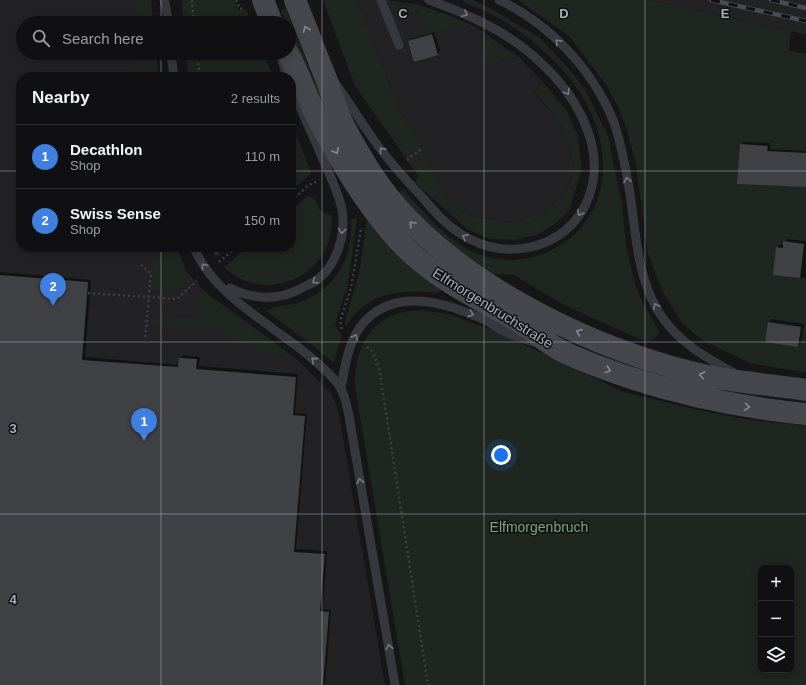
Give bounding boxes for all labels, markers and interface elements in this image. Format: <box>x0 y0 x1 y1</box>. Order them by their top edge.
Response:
text: C <box>398 6 408 21</box>
text: D <box>559 6 569 21</box>
text: E <box>721 6 730 21</box>
one-way arrow <box>461 9 469 17</box>
search box <box>16 16 296 60</box>
one-way arrow <box>303 25 311 32</box>
icon: search <box>30 27 52 49</box>
text: Search here <box>62 30 144 47</box>
one-way arrow <box>555 39 563 47</box>
text: Nearby <box>32 88 90 107</box>
one-way arrow <box>562 88 570 95</box>
text: 2 results <box>231 91 280 106</box>
text: Decathlon <box>70 141 143 158</box>
one-way arrow <box>331 147 338 154</box>
one-way arrow <box>380 147 387 154</box>
text: 1 <box>41 149 49 164</box>
text: 110 m <box>245 149 280 164</box>
text: Shop <box>70 158 100 173</box>
one-way arrow <box>624 177 632 183</box>
text: Swiss Sense <box>70 205 161 222</box>
one-way arrow <box>578 209 585 216</box>
text: 2 <box>41 213 49 228</box>
text: 150 m <box>244 213 280 228</box>
one-way arrow <box>410 221 417 229</box>
text: Shop <box>70 222 100 237</box>
one-way arrow <box>337 228 346 234</box>
one-way arrow <box>462 234 469 241</box>
one-way arrow <box>201 263 209 270</box>
street label: Elfmorgenbruchstraße <box>430 265 556 352</box>
pin: 2 <box>40 273 66 306</box>
one-way arrow <box>312 276 319 283</box>
one-way arrow <box>653 303 660 310</box>
one-way arrow <box>467 310 474 318</box>
one-way arrow <box>576 329 584 337</box>
one-way arrow <box>350 334 358 341</box>
one-way arrow <box>311 357 318 364</box>
one-way arrow <box>604 365 611 374</box>
one-way arrow <box>699 371 705 379</box>
one-way arrow <box>744 402 750 411</box>
pin: 1 <box>131 408 157 441</box>
text: 3 <box>9 421 17 436</box>
your location <box>491 445 511 465</box>
one-way arrow <box>356 478 365 484</box>
park label: Elfmorgenbruch <box>490 519 588 535</box>
map controls <box>758 565 794 673</box>
button: + <box>758 565 794 601</box>
text: 4 <box>9 592 17 607</box>
button: − <box>758 601 794 637</box>
button: layers <box>758 637 794 673</box>
one-way arrow <box>385 643 393 650</box>

